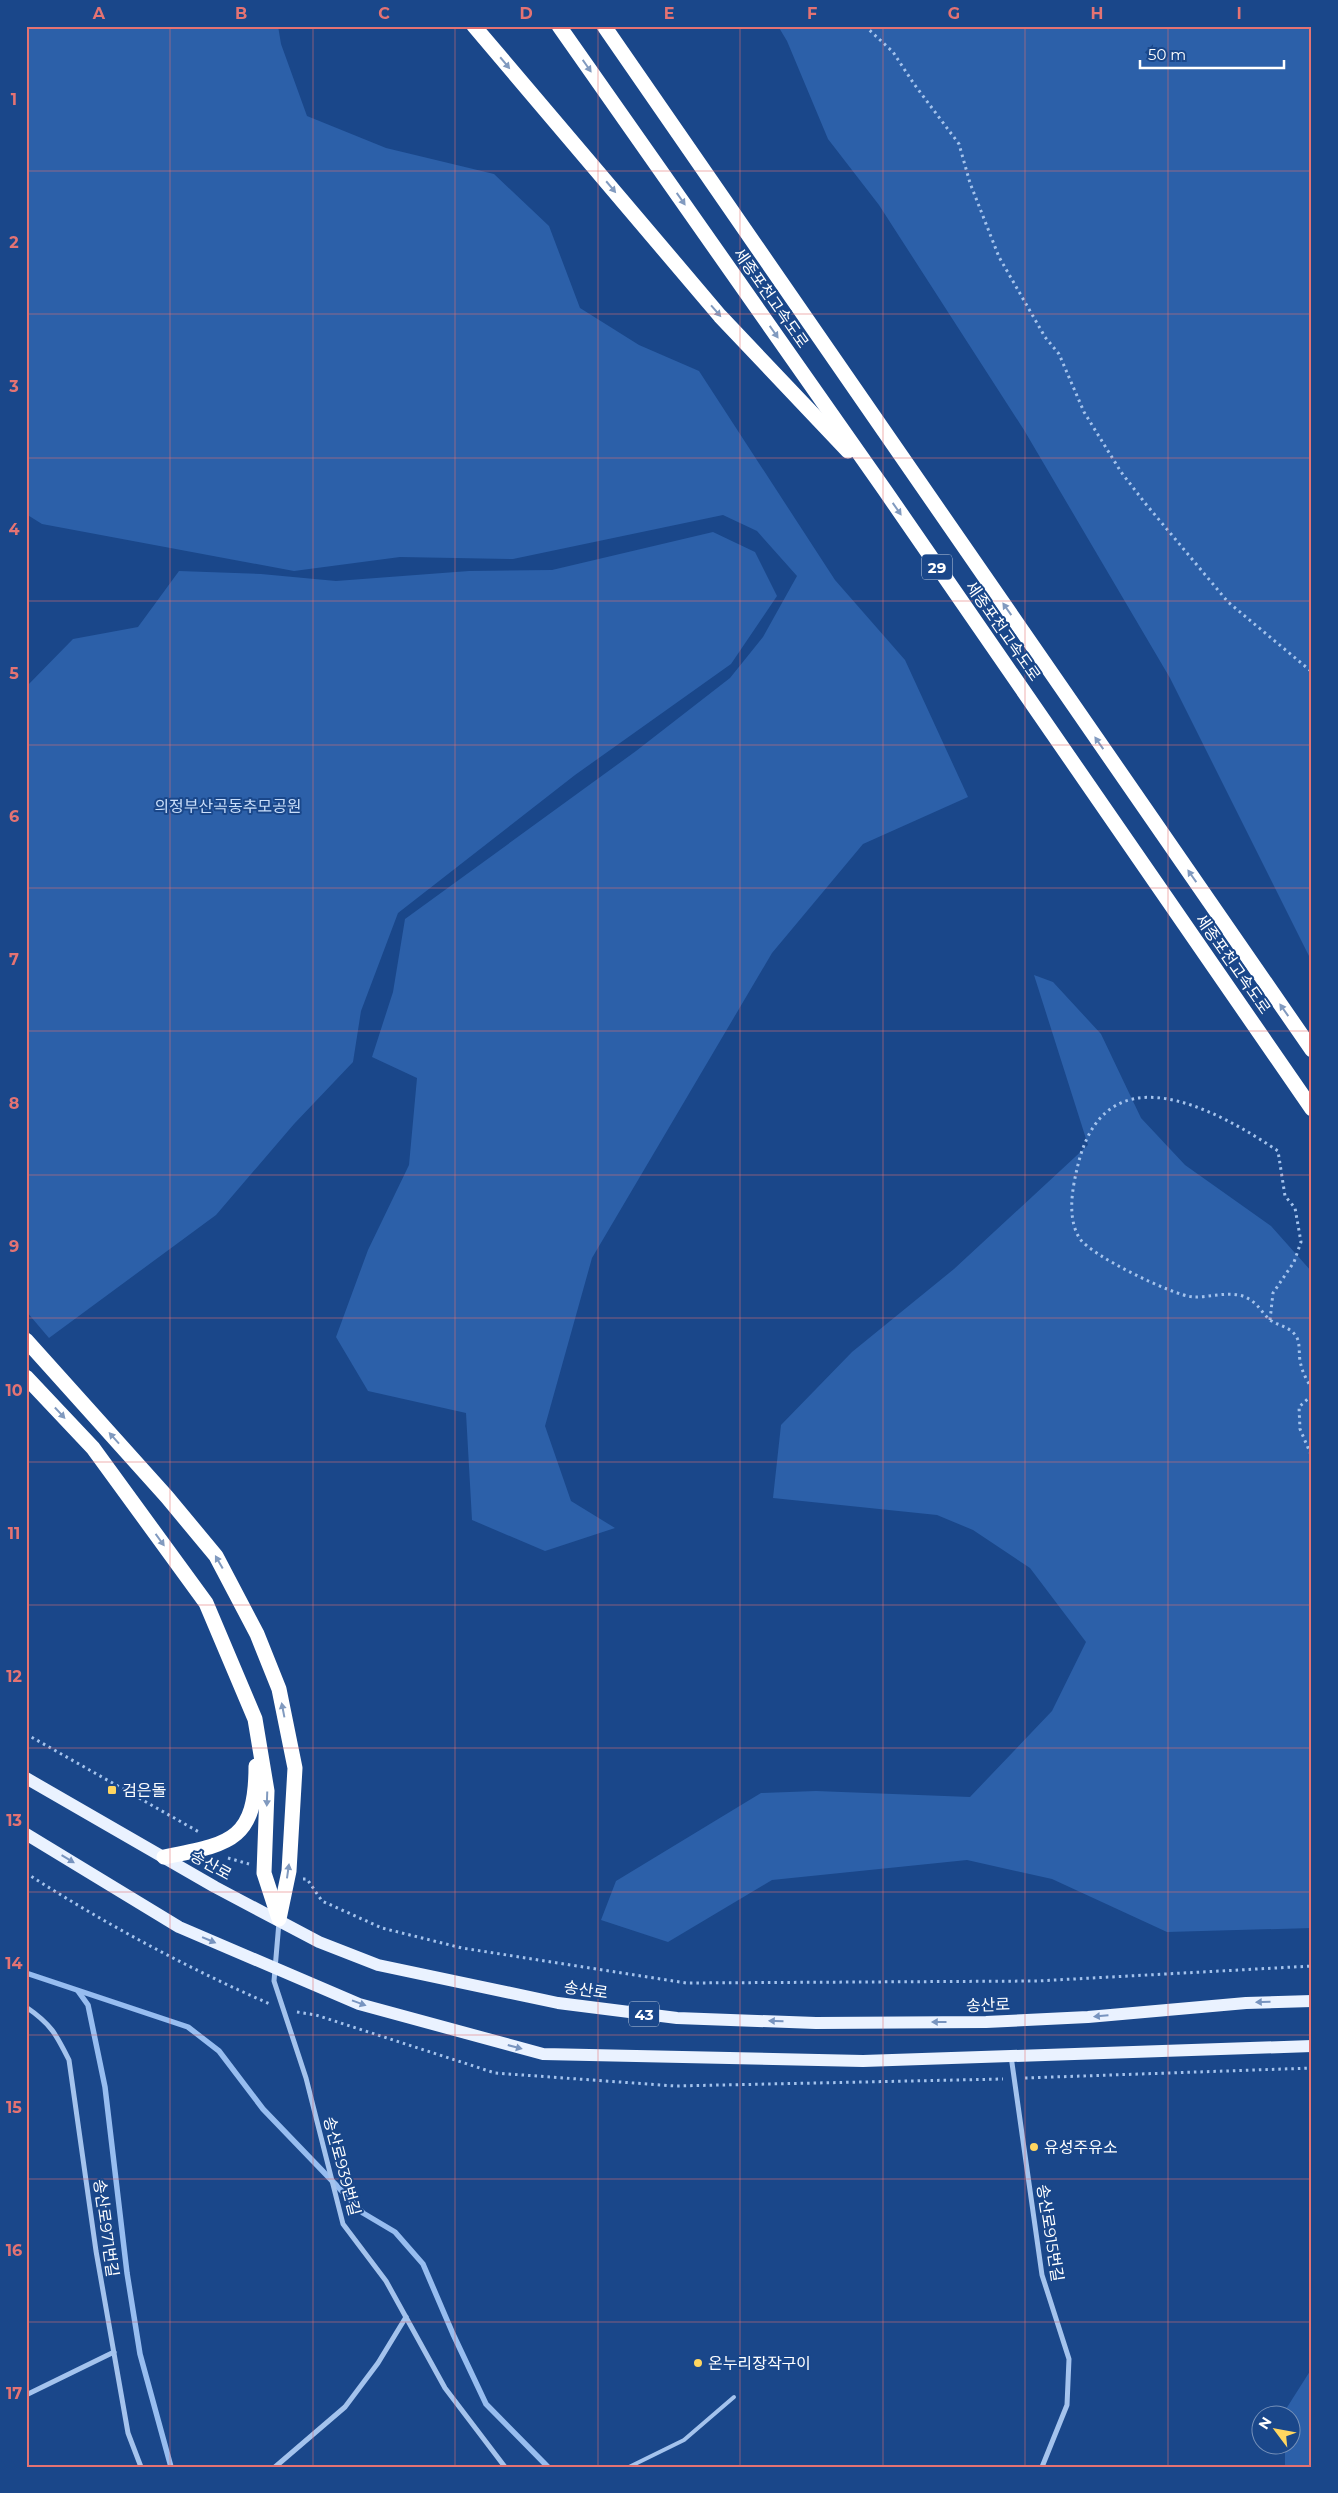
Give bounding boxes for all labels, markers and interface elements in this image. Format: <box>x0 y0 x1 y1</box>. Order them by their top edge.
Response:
text: A <box>92 4 106 23</box>
text: B <box>235 4 247 23</box>
text: C <box>378 4 390 23</box>
text: D <box>519 4 533 23</box>
text: E <box>664 4 674 23</box>
text: F <box>807 4 817 23</box>
text: G <box>948 4 960 23</box>
text: H <box>1091 4 1103 23</box>
text: I <box>1236 4 1242 23</box>
scale bar <box>1140 38 1284 70</box>
text: 50 m <box>1148 45 1186 64</box>
one-way arrow <box>500 57 511 70</box>
one-way arrow <box>582 59 592 73</box>
text: 1 <box>11 90 17 109</box>
one-way arrow <box>605 181 616 194</box>
one-way arrow <box>676 192 686 206</box>
text: 2 <box>9 233 19 252</box>
street label: 세종포천고속도로 <box>729 244 813 352</box>
one-way arrow <box>710 304 721 317</box>
one-way arrow <box>769 326 779 339</box>
text: 3 <box>8 377 19 396</box>
one-way arrow <box>892 502 902 515</box>
text: 4 <box>8 520 20 539</box>
road number: 29 <box>922 554 952 580</box>
street label: 세종포천고속도로 <box>961 577 1045 685</box>
one-way arrow <box>1002 602 1012 616</box>
text: 5 <box>9 664 19 683</box>
one-way arrow <box>1094 736 1104 750</box>
park label: 의정부산곡동추모공원 <box>154 797 302 816</box>
text: 6 <box>9 807 19 826</box>
one-way arrow <box>1187 870 1197 883</box>
street label: 세종포천고속도로 <box>1191 910 1275 1018</box>
text: 7 <box>9 950 19 969</box>
one-way arrow <box>1279 1003 1289 1017</box>
text: 8 <box>9 1094 19 1113</box>
text: 9 <box>9 1237 19 1256</box>
text: 10 <box>5 1381 23 1400</box>
one-way arrow <box>54 1406 65 1419</box>
one-way arrow <box>108 1432 120 1444</box>
text: 11 <box>8 1524 20 1543</box>
one-way arrow <box>155 1533 165 1547</box>
one-way arrow <box>214 1555 223 1569</box>
text: 12 <box>6 1667 22 1686</box>
one-way arrow <box>279 1702 287 1718</box>
place label: 검은돌 <box>122 1781 166 1800</box>
marker: 검은돌 <box>106 1784 118 1796</box>
one-way arrow <box>263 1791 271 1807</box>
text: 13 <box>6 1811 22 1830</box>
street label: 송산로 <box>187 1846 235 1884</box>
one-way arrow <box>61 1855 74 1864</box>
one-way arrow <box>284 1863 292 1879</box>
one-way arrow <box>202 1936 217 1944</box>
text: 14 <box>5 1954 23 1973</box>
street label: 송산로 <box>563 1978 609 2003</box>
street label: 송산로 <box>966 1995 1011 2015</box>
one-way arrow <box>1255 1999 1271 2007</box>
one-way arrow <box>351 2000 366 2007</box>
road number: 43 <box>629 2002 659 2026</box>
one-way arrow <box>1093 2012 1109 2020</box>
one-way arrow <box>768 2017 784 2025</box>
one-way arrow <box>931 2018 947 2026</box>
one-way arrow <box>508 2043 523 2051</box>
text: 15 <box>6 2098 22 2117</box>
street label: 송산로939번길 <box>320 2114 364 2218</box>
place label: 유성주유소 <box>1044 2138 1118 2157</box>
marker: 유성주유소 <box>1028 2141 1040 2153</box>
street label: 송산로971번길 <box>90 2178 122 2278</box>
street label: 송산로915번길 <box>1033 2183 1067 2283</box>
text: 16 <box>6 2241 22 2260</box>
place label: 온누리장작구이 <box>708 2354 811 2373</box>
marker: 온누리장작구이 <box>692 2357 704 2369</box>
text: 17 <box>6 2384 22 2403</box>
north arrow <box>1250 2406 1300 2456</box>
text: N <box>1254 2414 1276 2433</box>

